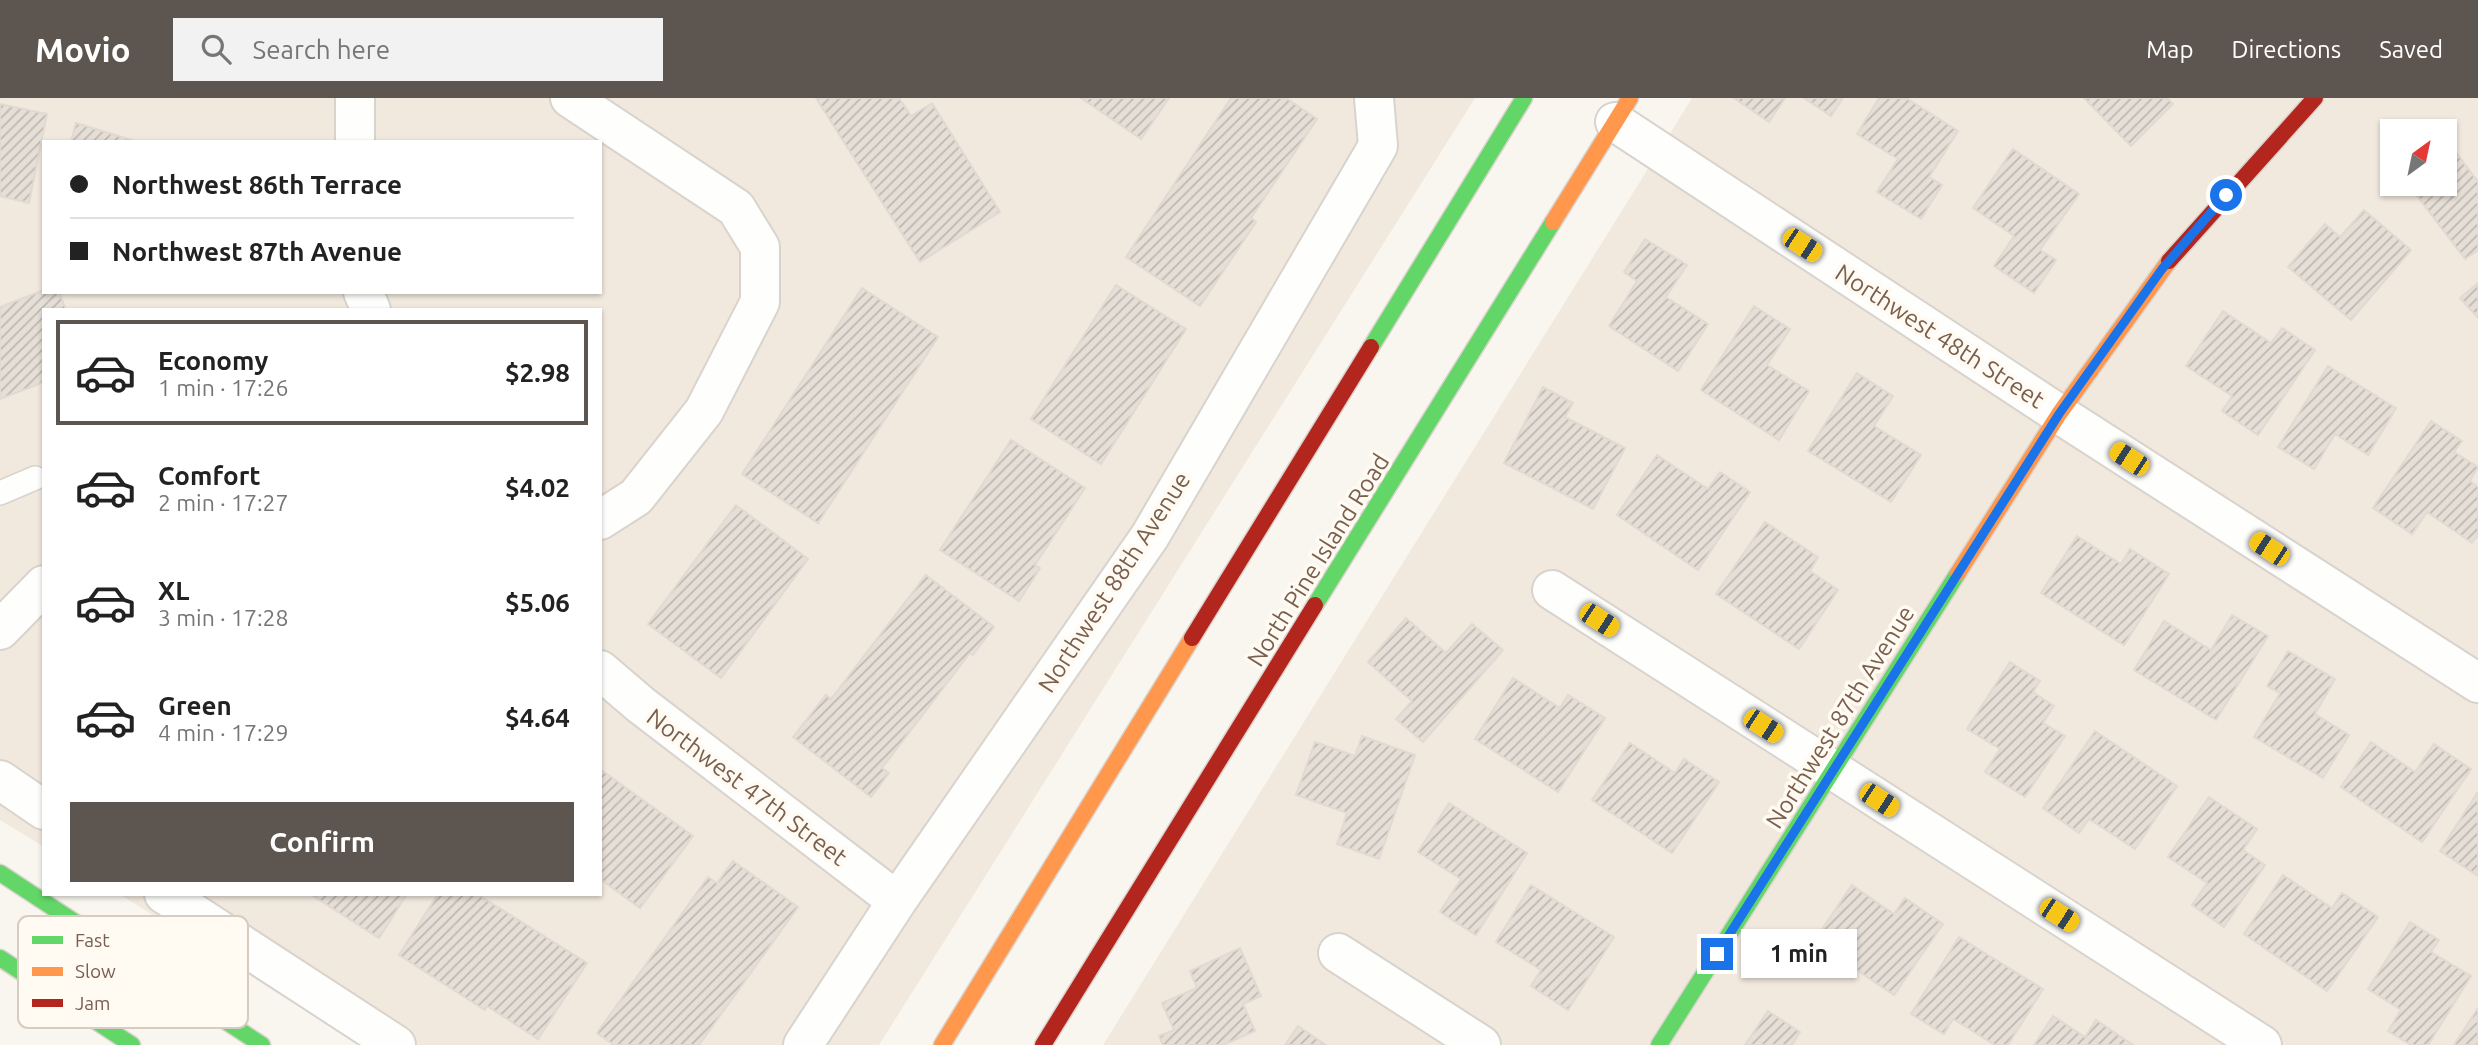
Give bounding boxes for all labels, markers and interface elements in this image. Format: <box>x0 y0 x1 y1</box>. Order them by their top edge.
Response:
search box <box>173 18 663 81</box>
icon: search <box>197 30 235 68</box>
text: Movio <box>35 31 131 68</box>
text: Search here <box>253 35 390 64</box>
text: Map <box>2146 36 2193 63</box>
text: Directions <box>2231 36 2341 63</box>
text: Saved <box>2379 36 2443 63</box>
north arrow <box>2380 119 2457 196</box>
map controls <box>2380 119 2457 196</box>
text: Northwest 86th Terrace <box>112 170 402 199</box>
route start <box>2210 179 2242 211</box>
car <box>1779 225 1826 265</box>
text: Northwest 87th Avenue <box>112 237 402 266</box>
street label: Northwest 48th Street <box>1831 258 2050 414</box>
icon: car <box>74 341 137 404</box>
text: Economy <box>158 346 268 375</box>
text: $2.98 <box>505 358 570 387</box>
text: 1 min · 17:26 <box>158 375 289 400</box>
car <box>2106 439 2153 479</box>
street label: North Pine Island Road <box>1242 449 1394 671</box>
icon: car <box>74 456 137 519</box>
text: Comfort <box>158 461 261 490</box>
street label: Northwest 88th Avenue <box>1033 467 1195 697</box>
text: $4.02 <box>505 473 570 502</box>
text: 2 min · 17:27 <box>158 490 289 515</box>
car <box>2246 529 2293 569</box>
icon: car <box>74 571 137 634</box>
text: XL <box>158 576 189 605</box>
text: $5.06 <box>505 588 570 617</box>
car <box>1576 600 1623 640</box>
street label: Northwest 87th Avenue <box>1760 601 1920 833</box>
text: 3 min · 17:28 <box>158 605 289 630</box>
icon: car <box>74 686 137 749</box>
text: Green <box>158 691 232 720</box>
text: $4.64 <box>505 703 570 732</box>
street label: Northwest 47th Street <box>642 703 853 871</box>
car <box>1740 706 1787 746</box>
text: 4 min · 17:29 <box>158 720 289 745</box>
car <box>1856 780 1903 820</box>
button: Confirm <box>70 802 574 882</box>
car <box>2036 895 2083 935</box>
legend <box>18 916 248 1028</box>
text: Fast <box>75 929 110 951</box>
callout: 1 min <box>1742 930 1857 978</box>
route end <box>1701 938 1733 970</box>
text: 1 min <box>1770 941 1828 966</box>
text: Slow <box>75 960 116 982</box>
text: Jam <box>75 992 111 1014</box>

